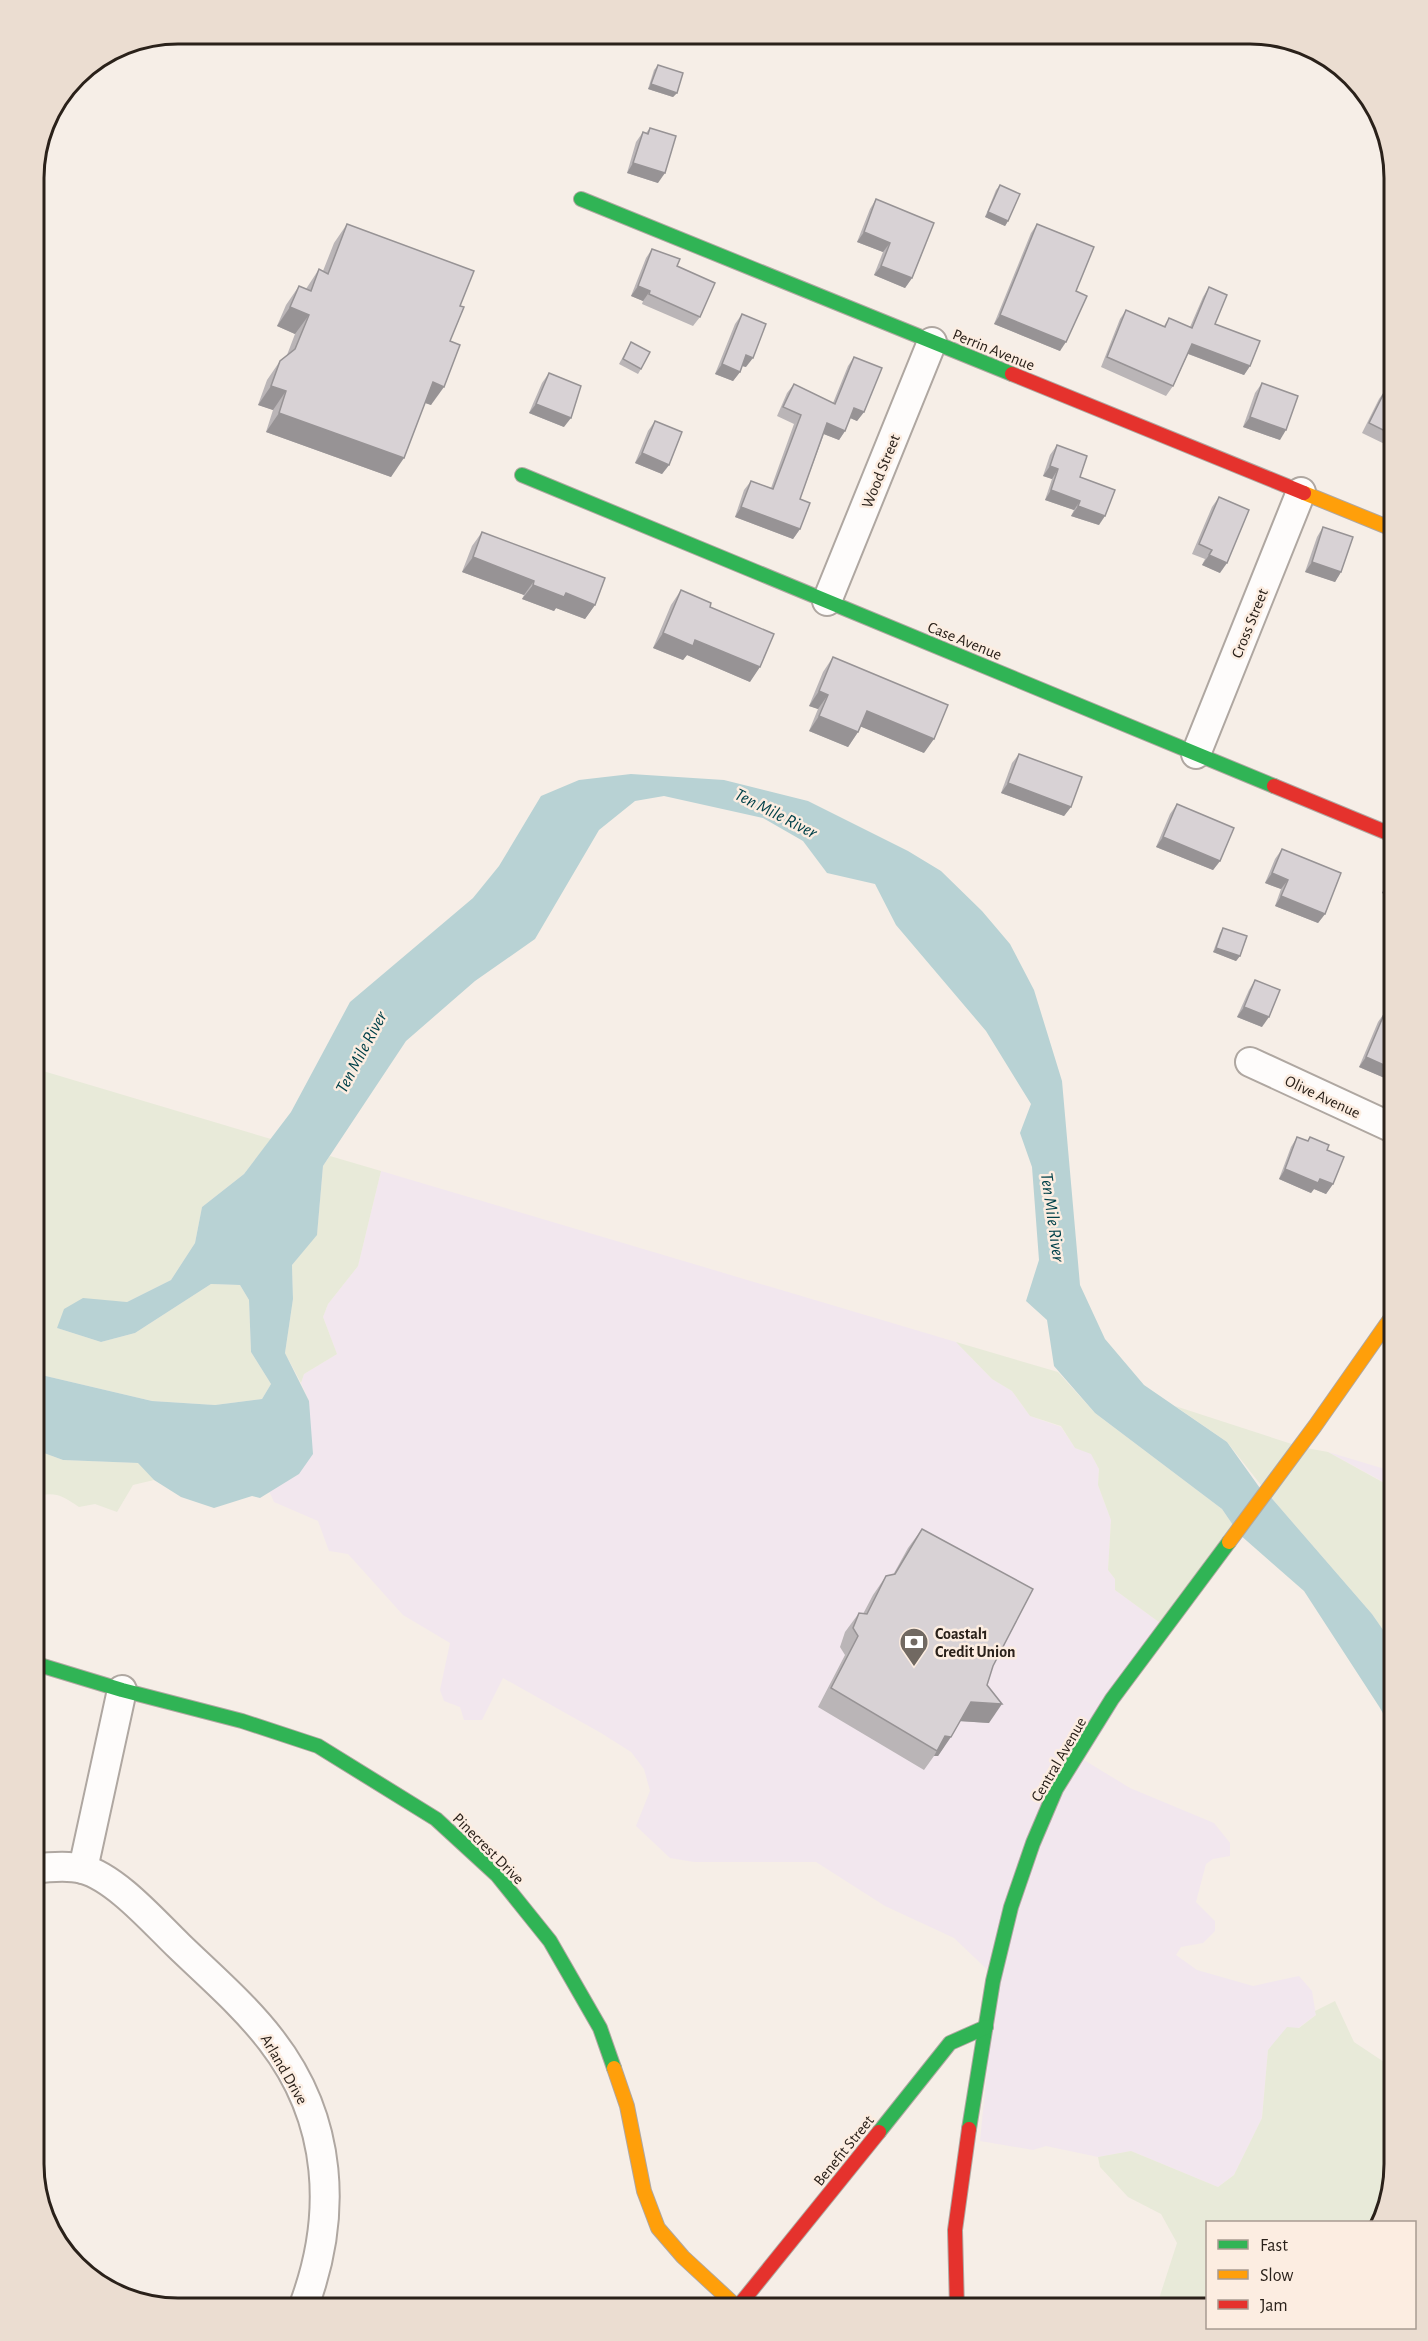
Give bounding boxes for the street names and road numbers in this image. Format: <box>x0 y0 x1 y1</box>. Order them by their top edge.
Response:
street label: Perrin Avenue <box>950 326 1037 374</box>
street label: Wood Street <box>859 432 903 510</box>
street label: Cross Street <box>1229 586 1271 660</box>
street label: Case Avenue <box>925 619 1004 663</box>
street label: Olive Avenue <box>1282 1073 1363 1121</box>
street label: Central Avenue <box>1028 1715 1089 1804</box>
street label: Pinecrest Drive <box>450 1810 527 1887</box>
street label: Arland Drive <box>258 2032 311 2107</box>
street label: Benefit Street <box>811 2112 877 2189</box>

